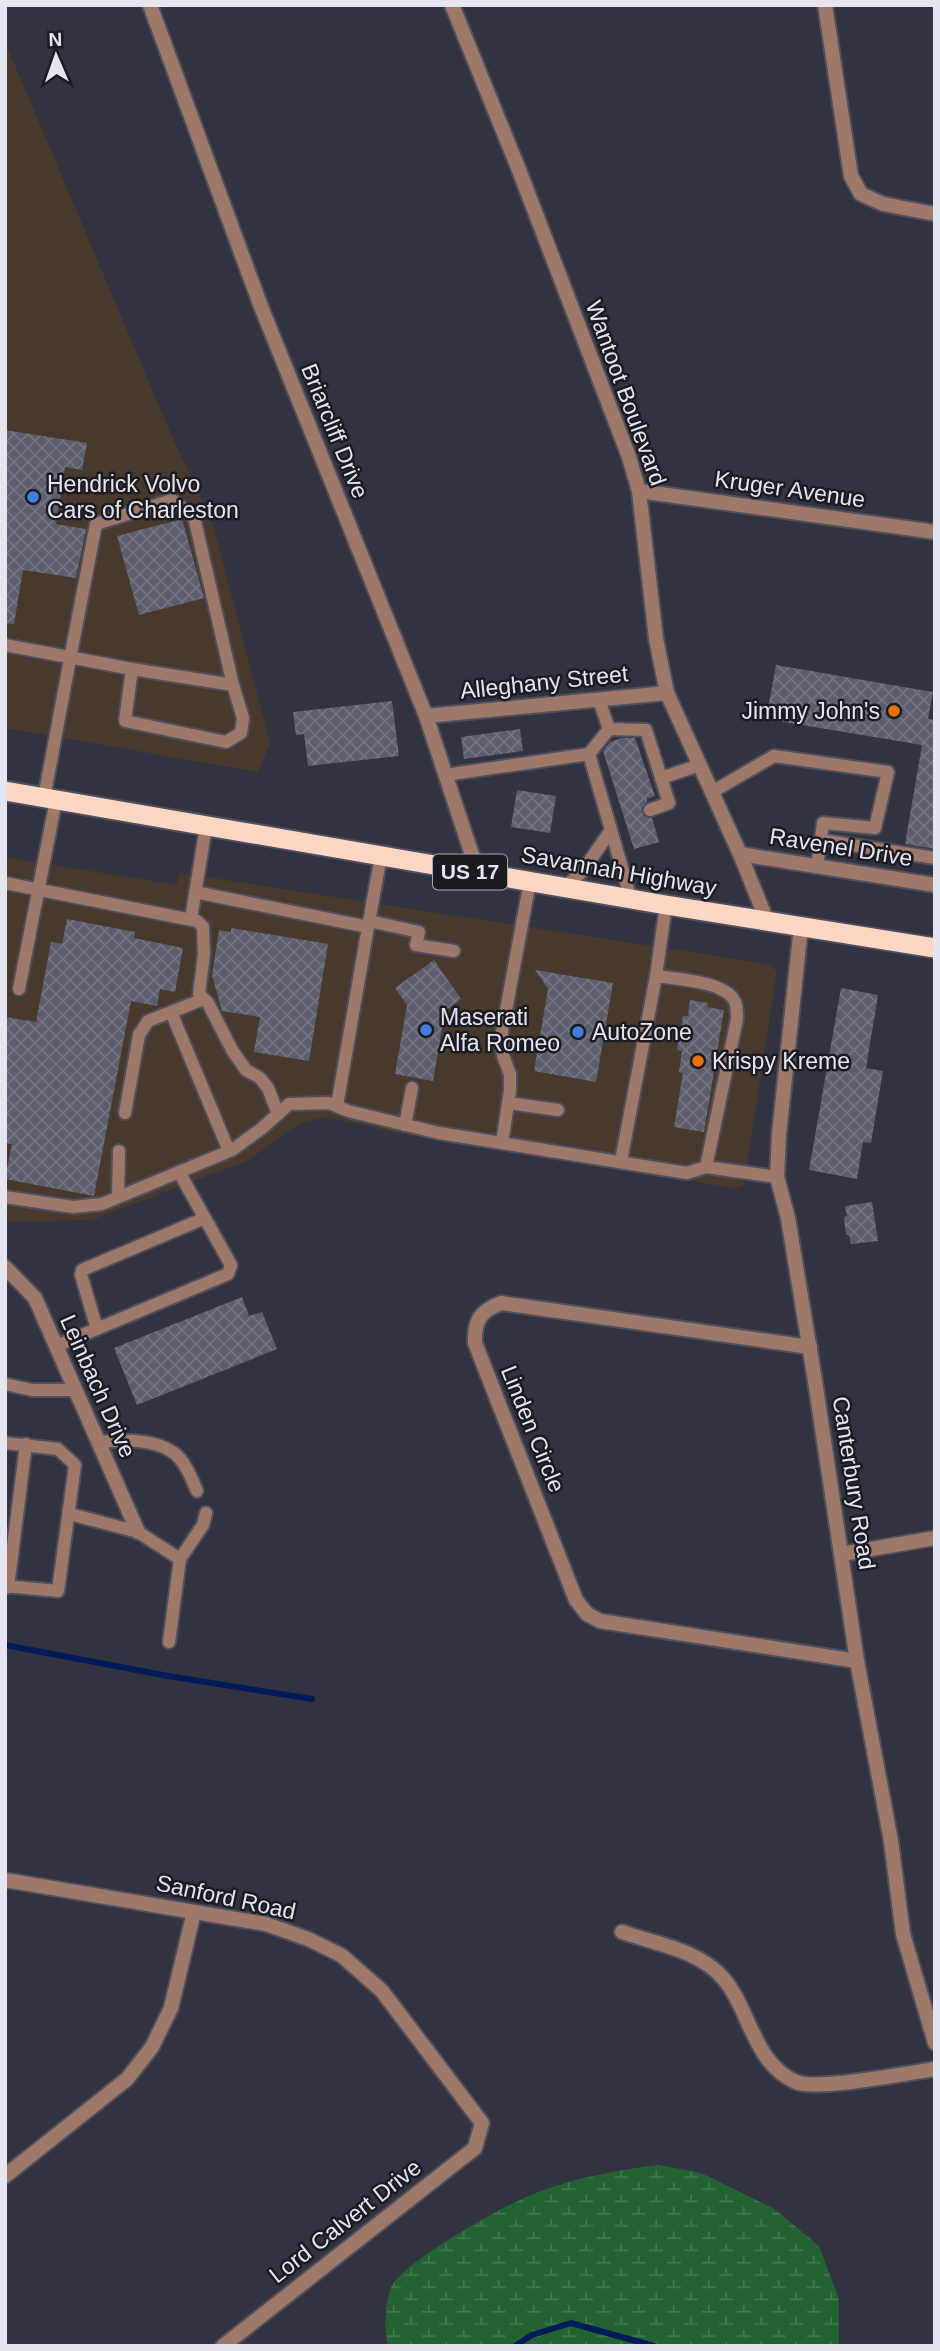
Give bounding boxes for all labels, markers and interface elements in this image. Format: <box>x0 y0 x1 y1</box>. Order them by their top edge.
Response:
north arrow <box>21 21 91 91</box>
text: N <box>48 29 63 50</box>
street label: Wantoot Boulevard <box>580 297 672 489</box>
street label: Briarcliff Drive <box>296 360 374 502</box>
street label: Kruger Avenue <box>713 466 867 512</box>
place label: Hendrick Volvo Cars of Charleston <box>47 471 239 523</box>
marker: Hendrick Volvo Cars of Charleston <box>25 489 41 505</box>
street label: Alleghany Street <box>459 660 630 704</box>
place label: Jimmy John's <box>741 698 880 724</box>
marker: Jimmy John's <box>886 703 902 719</box>
street label: Ravenel Drive <box>768 823 914 871</box>
street label: Savannah Highway <box>519 841 719 901</box>
road number: US 17 <box>433 854 507 890</box>
place label: Maserati Alfa Romeo <box>440 1004 560 1056</box>
place label: AutoZone <box>592 1019 692 1045</box>
marker: Maserati Alfa Romeo <box>418 1022 434 1038</box>
marker: AutoZone <box>570 1024 586 1040</box>
place label: Krispy Kreme <box>712 1048 850 1074</box>
marker: Krispy Kreme <box>690 1053 706 1069</box>
street label: Leinbach Drive <box>55 1311 141 1461</box>
street label: Linden Circle <box>496 1362 570 1496</box>
street label: Canterbury Road <box>827 1394 881 1572</box>
street label: Sanford Road <box>154 1870 298 1924</box>
street label: Lord Calvert Drive <box>264 2154 426 2288</box>

